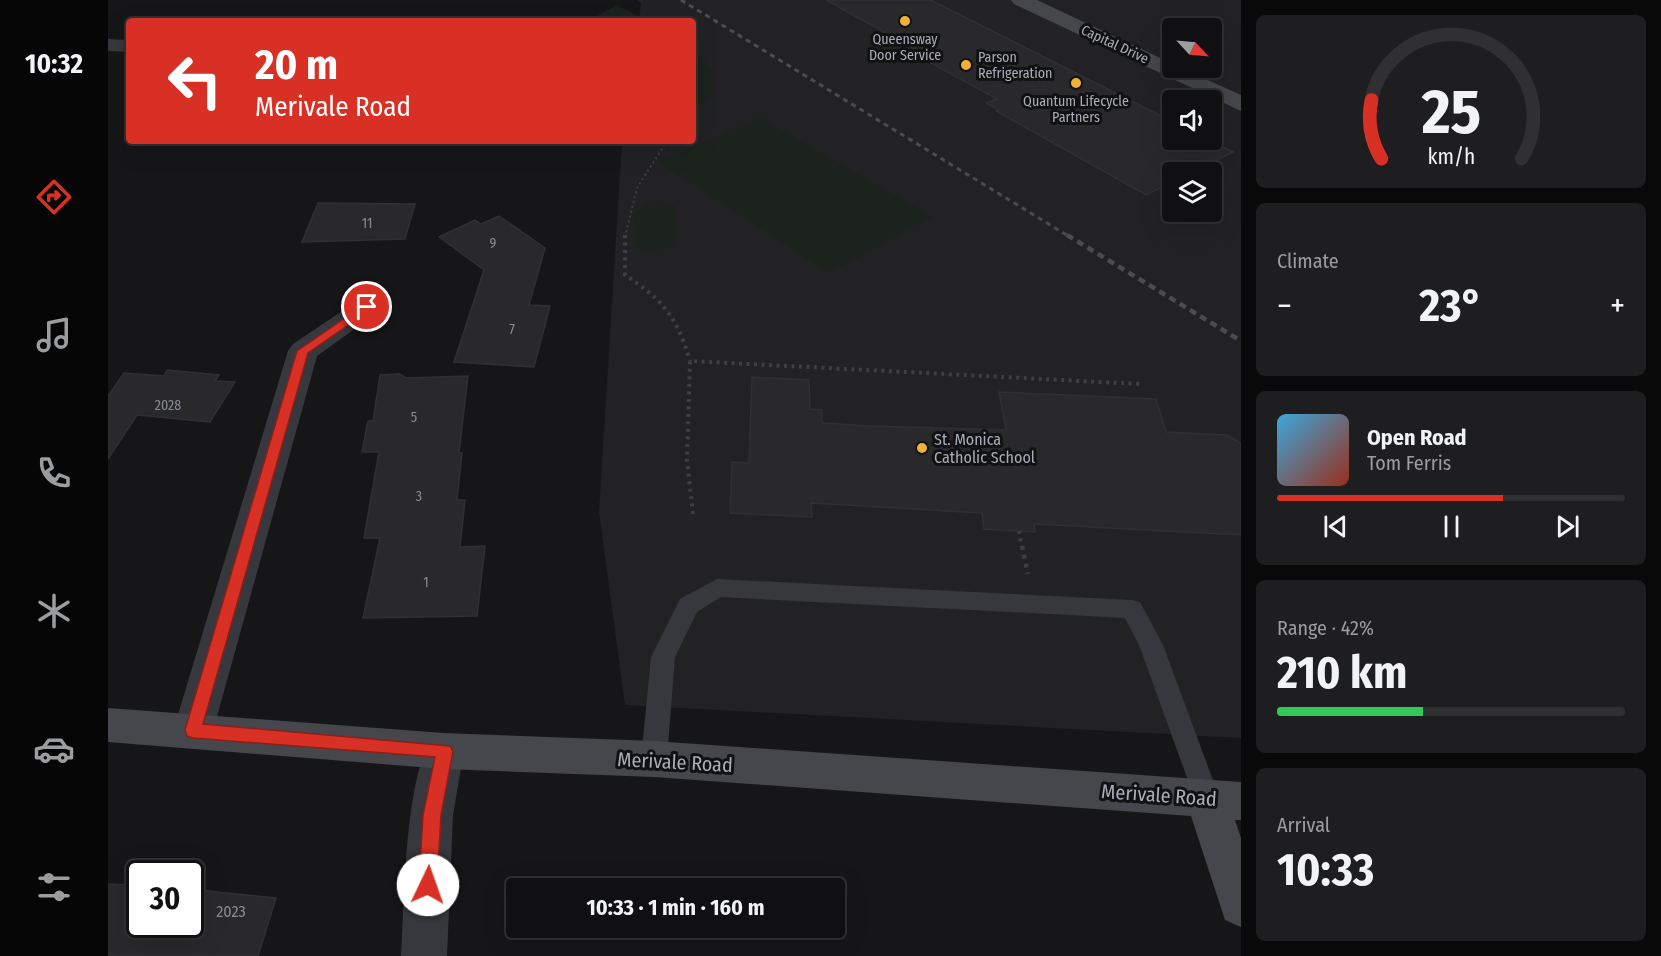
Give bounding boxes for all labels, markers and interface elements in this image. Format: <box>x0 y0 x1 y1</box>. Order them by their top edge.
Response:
marker: Queensway Door Service <box>898 14 912 28</box>
north arrow <box>1162 18 1222 78</box>
map controls <box>1162 18 1222 222</box>
street label: Capital Drive <box>1078 21 1151 68</box>
place label: Queensway Door Service <box>869 31 941 64</box>
text: 20 m <box>255 40 338 90</box>
icon: left <box>156 42 234 120</box>
text: 10:32 <box>25 48 83 80</box>
place label: Parson Refrigeration <box>978 49 1052 82</box>
marker: Parson Refrigeration <box>959 58 973 72</box>
text: 25 <box>1420 75 1481 150</box>
marker: Quantum Lifecycle Partners <box>1069 76 1083 90</box>
button: sound <box>1162 90 1222 150</box>
text: Merivale Road <box>255 91 411 123</box>
place label: Quantum Lifecycle Partners <box>1023 93 1129 126</box>
text: km/h <box>1427 144 1475 170</box>
button: layers <box>1162 162 1222 222</box>
icon: directions <box>33 176 75 218</box>
house number: 11 <box>362 215 372 232</box>
house number: 9 <box>490 235 497 252</box>
text: Climate <box>1277 249 1339 273</box>
text: 23° <box>1419 279 1483 333</box>
pin <box>341 281 392 332</box>
text: − <box>1277 286 1292 326</box>
text: + <box>1610 286 1625 326</box>
icon: arrive <box>350 290 383 323</box>
icon: music <box>33 314 75 356</box>
house number: 7 <box>509 321 515 338</box>
house number: 2028 <box>155 397 181 414</box>
house number: 5 <box>411 409 417 426</box>
text: Open Road <box>1367 424 1467 451</box>
place label: St. Monica Catholic School <box>934 430 1035 467</box>
marker: St. Monica Catholic School <box>915 441 929 455</box>
text: Tom Ferris <box>1367 451 1451 475</box>
icon: phone <box>33 452 75 494</box>
house number: 3 <box>416 488 422 505</box>
icon: previous <box>1319 510 1352 543</box>
icon: pause <box>1435 510 1468 543</box>
icon: next <box>1551 510 1584 543</box>
house number: 1 <box>423 574 429 591</box>
icon: climate <box>33 590 75 632</box>
text: Range · 42% <box>1277 616 1374 640</box>
text: 210 km <box>1277 646 1407 700</box>
icon: car <box>33 728 75 770</box>
street label: Merivale Road <box>617 747 733 777</box>
street label: Merivale Road <box>1101 779 1217 811</box>
text: Arrival <box>1277 813 1330 837</box>
text: 10:33 <box>1277 843 1374 897</box>
position arrow <box>396 853 460 917</box>
speed limit sign: 30 <box>126 860 204 938</box>
icon: filters <box>33 866 75 908</box>
text: 10:33 · 1 min · 160 m <box>587 894 764 921</box>
house number: 2023 <box>216 902 246 921</box>

